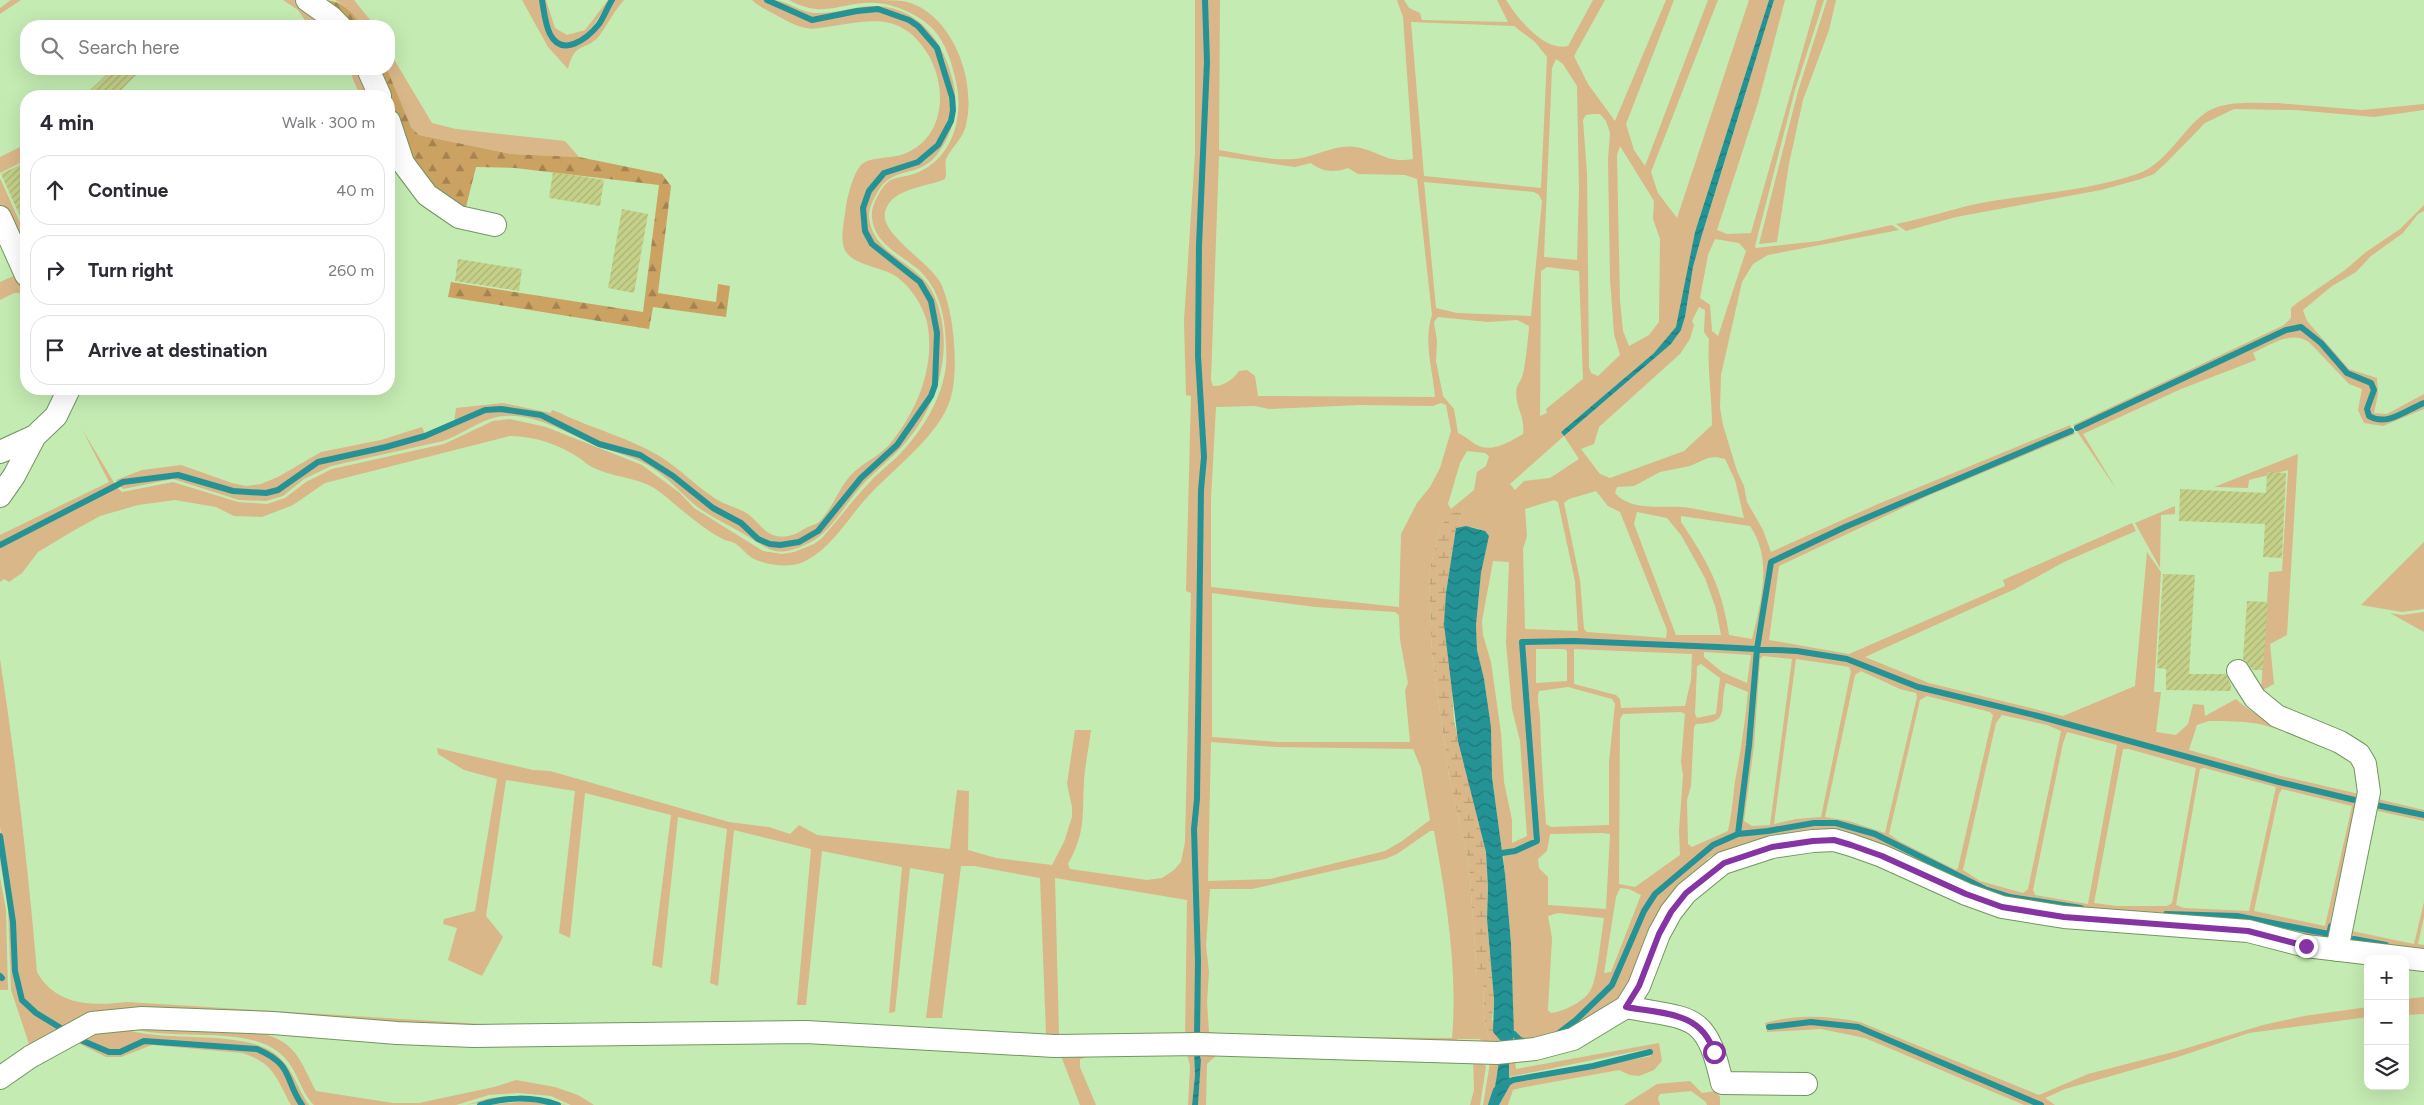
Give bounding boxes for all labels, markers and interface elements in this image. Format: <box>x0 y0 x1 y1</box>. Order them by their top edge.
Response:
search box <box>20 20 395 75</box>
icon: search <box>38 34 66 62</box>
text: Search here <box>78 36 180 59</box>
text: 4 min <box>40 110 94 135</box>
text: Walk · 300 m <box>282 113 375 132</box>
icon: ahead <box>41 176 69 204</box>
text: Continue <box>88 179 168 202</box>
text: 40 m <box>336 181 374 200</box>
icon: right <box>41 256 69 284</box>
text: Turn right <box>88 259 174 282</box>
text: 260 m <box>328 261 374 280</box>
icon: arrive <box>41 336 69 364</box>
text: Arrive at destination <box>88 339 267 362</box>
route end <box>2295 935 2318 958</box>
map controls <box>2364 955 2409 1090</box>
button: + <box>2364 955 2409 1000</box>
button: − <box>2364 1000 2409 1045</box>
route start <box>1703 1041 1726 1064</box>
button: layers <box>2364 1045 2409 1090</box>

